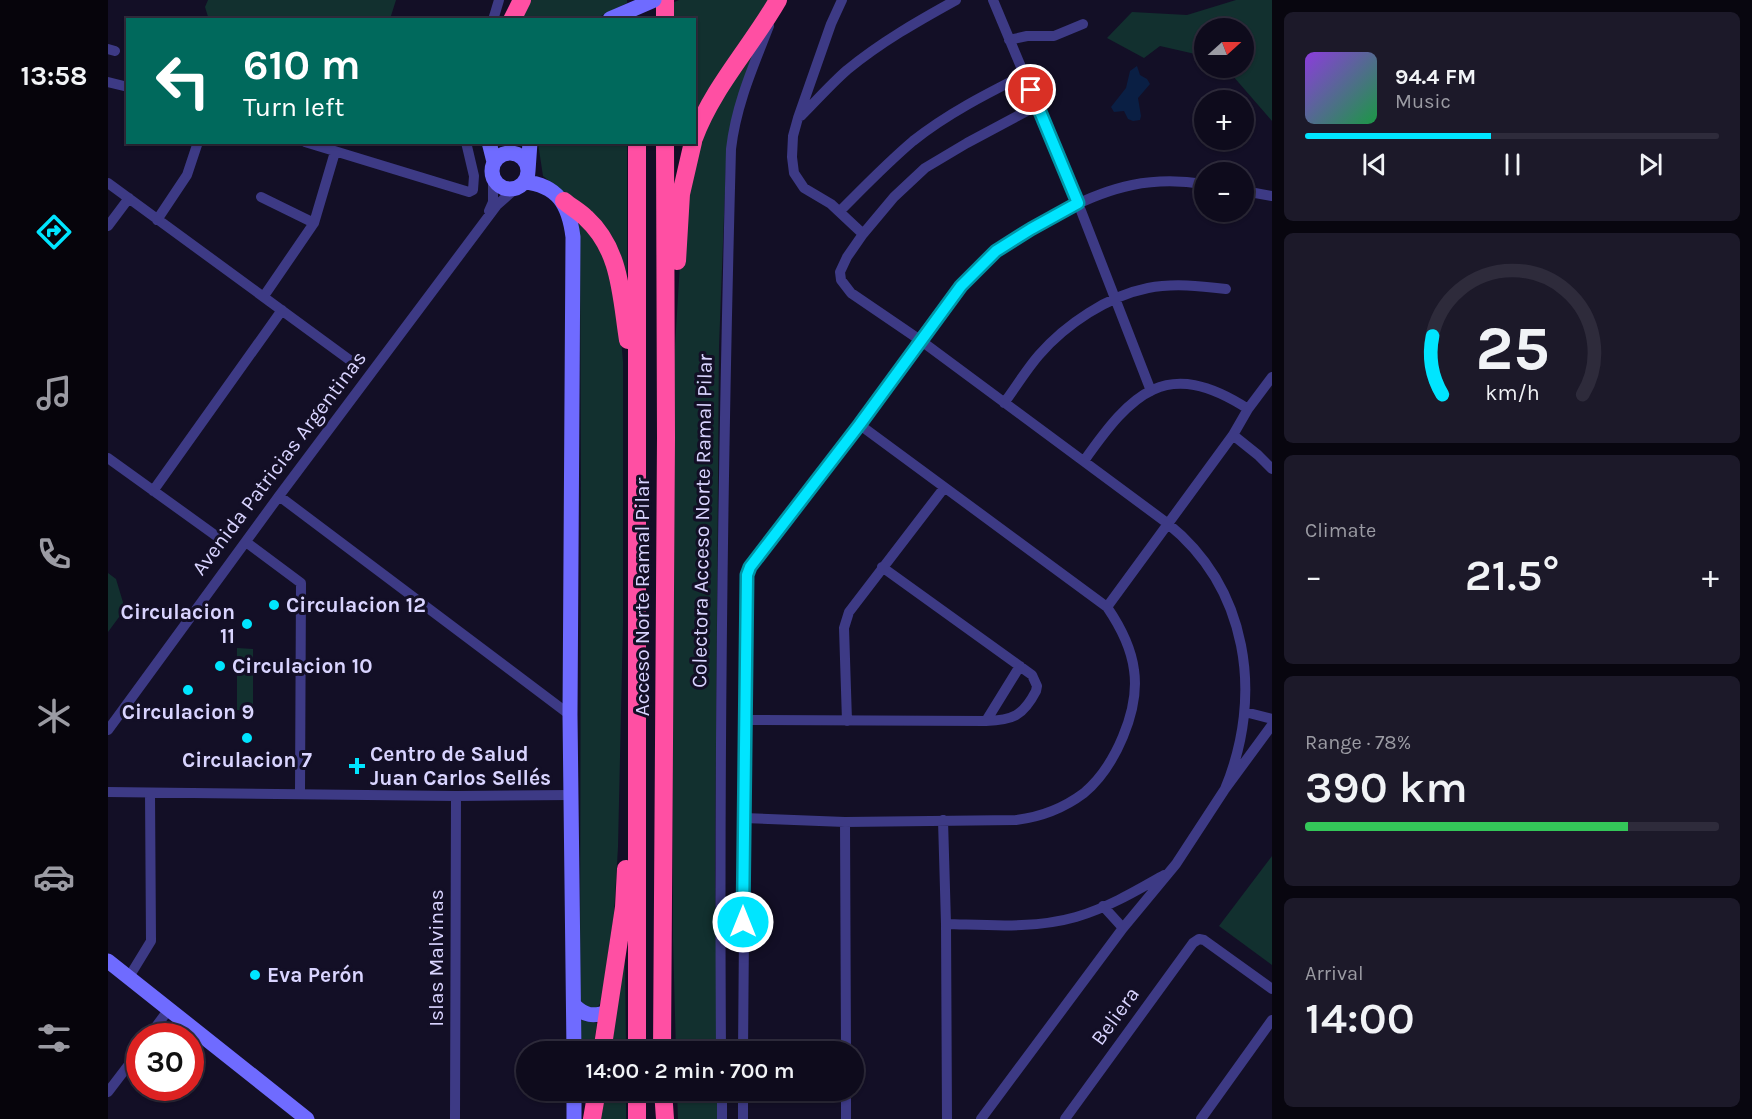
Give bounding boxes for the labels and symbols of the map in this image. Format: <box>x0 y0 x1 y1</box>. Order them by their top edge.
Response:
north arrow <box>1194 18 1254 78</box>
pin <box>1005 64 1056 115</box>
street label: Avenida Patricias Argentinas <box>187 346 371 580</box>
street label: Colectora Acceso Norte Ramal Pilar <box>687 353 717 688</box>
street label: Acceso Norte Ramal Pilar <box>630 477 654 716</box>
place label: Circulacion 12 <box>286 593 426 617</box>
marker: Circulacion 12 <box>267 598 281 612</box>
place label: Circulacion 11 <box>121 600 235 648</box>
marker: Circulacion 11 <box>240 617 254 631</box>
place label: Circulacion 10 <box>232 654 372 678</box>
marker: Circulacion 10 <box>213 659 227 673</box>
marker: Circulacion 9 <box>181 683 195 697</box>
place label: Circulacion 9 <box>122 700 254 724</box>
marker: Circulacion 7 <box>240 731 254 745</box>
place label: Centro de Salud Juan Carlos Sellés <box>370 742 551 790</box>
place label: Circulacion 7 <box>182 748 313 772</box>
marker: Centro de Salud Juan Carlos Sellés <box>348 757 366 775</box>
street label: Islas Malvinas <box>424 889 448 1027</box>
position arrow <box>711 890 775 954</box>
place label: Eva Perón <box>267 963 364 987</box>
marker: Eva Perón <box>248 968 262 982</box>
street label: Beliera <box>1086 982 1144 1050</box>
speed limit sign: 30 <box>126 1023 204 1101</box>

